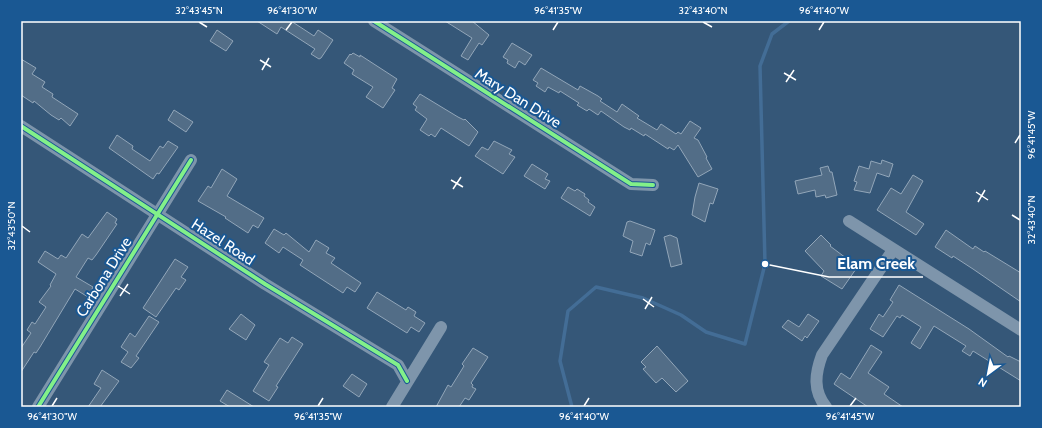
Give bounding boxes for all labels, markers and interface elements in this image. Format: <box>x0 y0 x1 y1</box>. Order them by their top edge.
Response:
text: 32°43'45"N <box>175 4 223 17</box>
text: 96°41'30"W <box>267 4 317 17</box>
text: 96°41'35"W <box>534 4 583 17</box>
text: 32°43'40"N <box>678 4 728 17</box>
text: 96°41'40"W <box>799 4 849 17</box>
street label: Mary Dan Drive <box>472 64 565 132</box>
text: 96°41'45"W <box>1025 110 1038 159</box>
text: 32°43'40"N <box>1025 195 1038 245</box>
text: 32°43'50"N <box>5 202 18 250</box>
street label: Hazel Road <box>188 215 258 269</box>
street label: Carbona Drive <box>72 234 136 320</box>
callout: Elam Creek <box>829 249 923 277</box>
text: Elam Creek <box>837 254 915 273</box>
north arrow <box>968 354 1008 394</box>
text: N <box>976 374 990 390</box>
text: 96°41'30"W <box>27 410 77 423</box>
text: 96°41'35"W <box>294 410 343 423</box>
text: 96°41'40"W <box>559 410 609 423</box>
text: 96°41'45"W <box>826 410 875 423</box>

